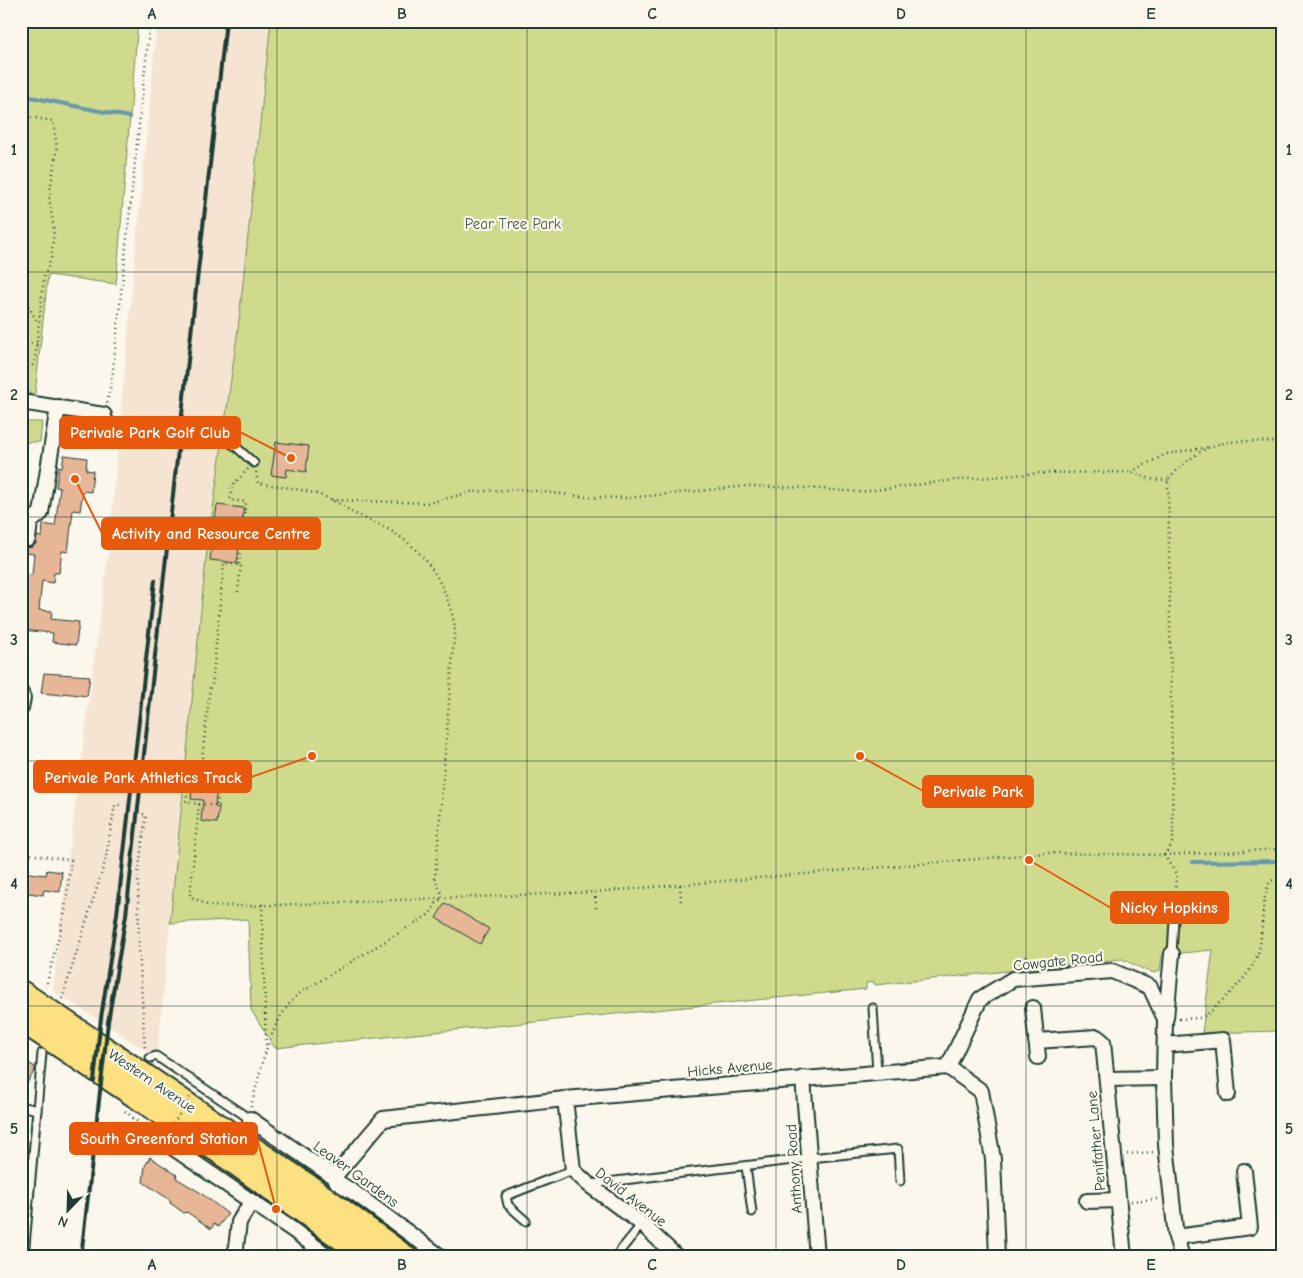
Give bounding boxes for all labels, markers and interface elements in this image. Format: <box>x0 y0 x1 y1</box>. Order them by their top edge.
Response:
text: A <box>148 5 157 23</box>
text: B <box>397 5 407 23</box>
text: C <box>647 5 657 23</box>
text: D <box>896 5 906 23</box>
text: E <box>1146 5 1156 23</box>
text: 1 <box>11 141 17 159</box>
text: 1 <box>1286 141 1292 159</box>
park label: Pear Tree Park <box>465 215 562 233</box>
text: 2 <box>10 386 18 404</box>
text: 2 <box>1285 386 1293 404</box>
callout: Perivale Park Golf Club <box>60 417 240 448</box>
text: Perivale Park Golf Club <box>70 424 230 442</box>
callout: Activity and Resource Centre <box>102 518 320 549</box>
text: Activity and Resource Centre <box>112 525 310 543</box>
text: 3 <box>10 631 18 649</box>
text: 3 <box>1285 631 1293 649</box>
callout: Perivale Park Athletics Track <box>34 761 251 792</box>
text: Perivale Park Athletics Track <box>44 769 242 787</box>
callout: Perivale Park <box>923 776 1033 807</box>
text: Perivale Park <box>933 783 1023 801</box>
text: 4 <box>10 875 18 893</box>
text: 4 <box>1285 875 1293 893</box>
callout: Nicky Hopkins <box>1111 892 1228 923</box>
text: Nicky Hopkins <box>1120 899 1218 917</box>
street label: Cowgate Road <box>1012 947 1104 975</box>
street label: Western Avenue <box>105 1045 200 1117</box>
street label: Hicks Avenue <box>687 1055 774 1081</box>
street label: Penifather Lane <box>1083 1090 1109 1192</box>
text: 5 <box>10 1120 18 1138</box>
text: 5 <box>1285 1120 1293 1138</box>
callout: South Greenford Station <box>70 1123 257 1154</box>
street label: Anthony Road <box>782 1124 806 1214</box>
text: South Greenford Station <box>80 1130 248 1148</box>
street label: Leaver Gardens <box>310 1137 402 1211</box>
street label: David Avenue <box>592 1164 671 1231</box>
north arrow <box>42 1186 92 1236</box>
text: N <box>56 1212 71 1231</box>
text: A <box>148 1256 157 1274</box>
text: B <box>397 1256 407 1274</box>
text: C <box>647 1256 657 1274</box>
text: D <box>896 1256 906 1274</box>
text: E <box>1146 1256 1156 1274</box>

